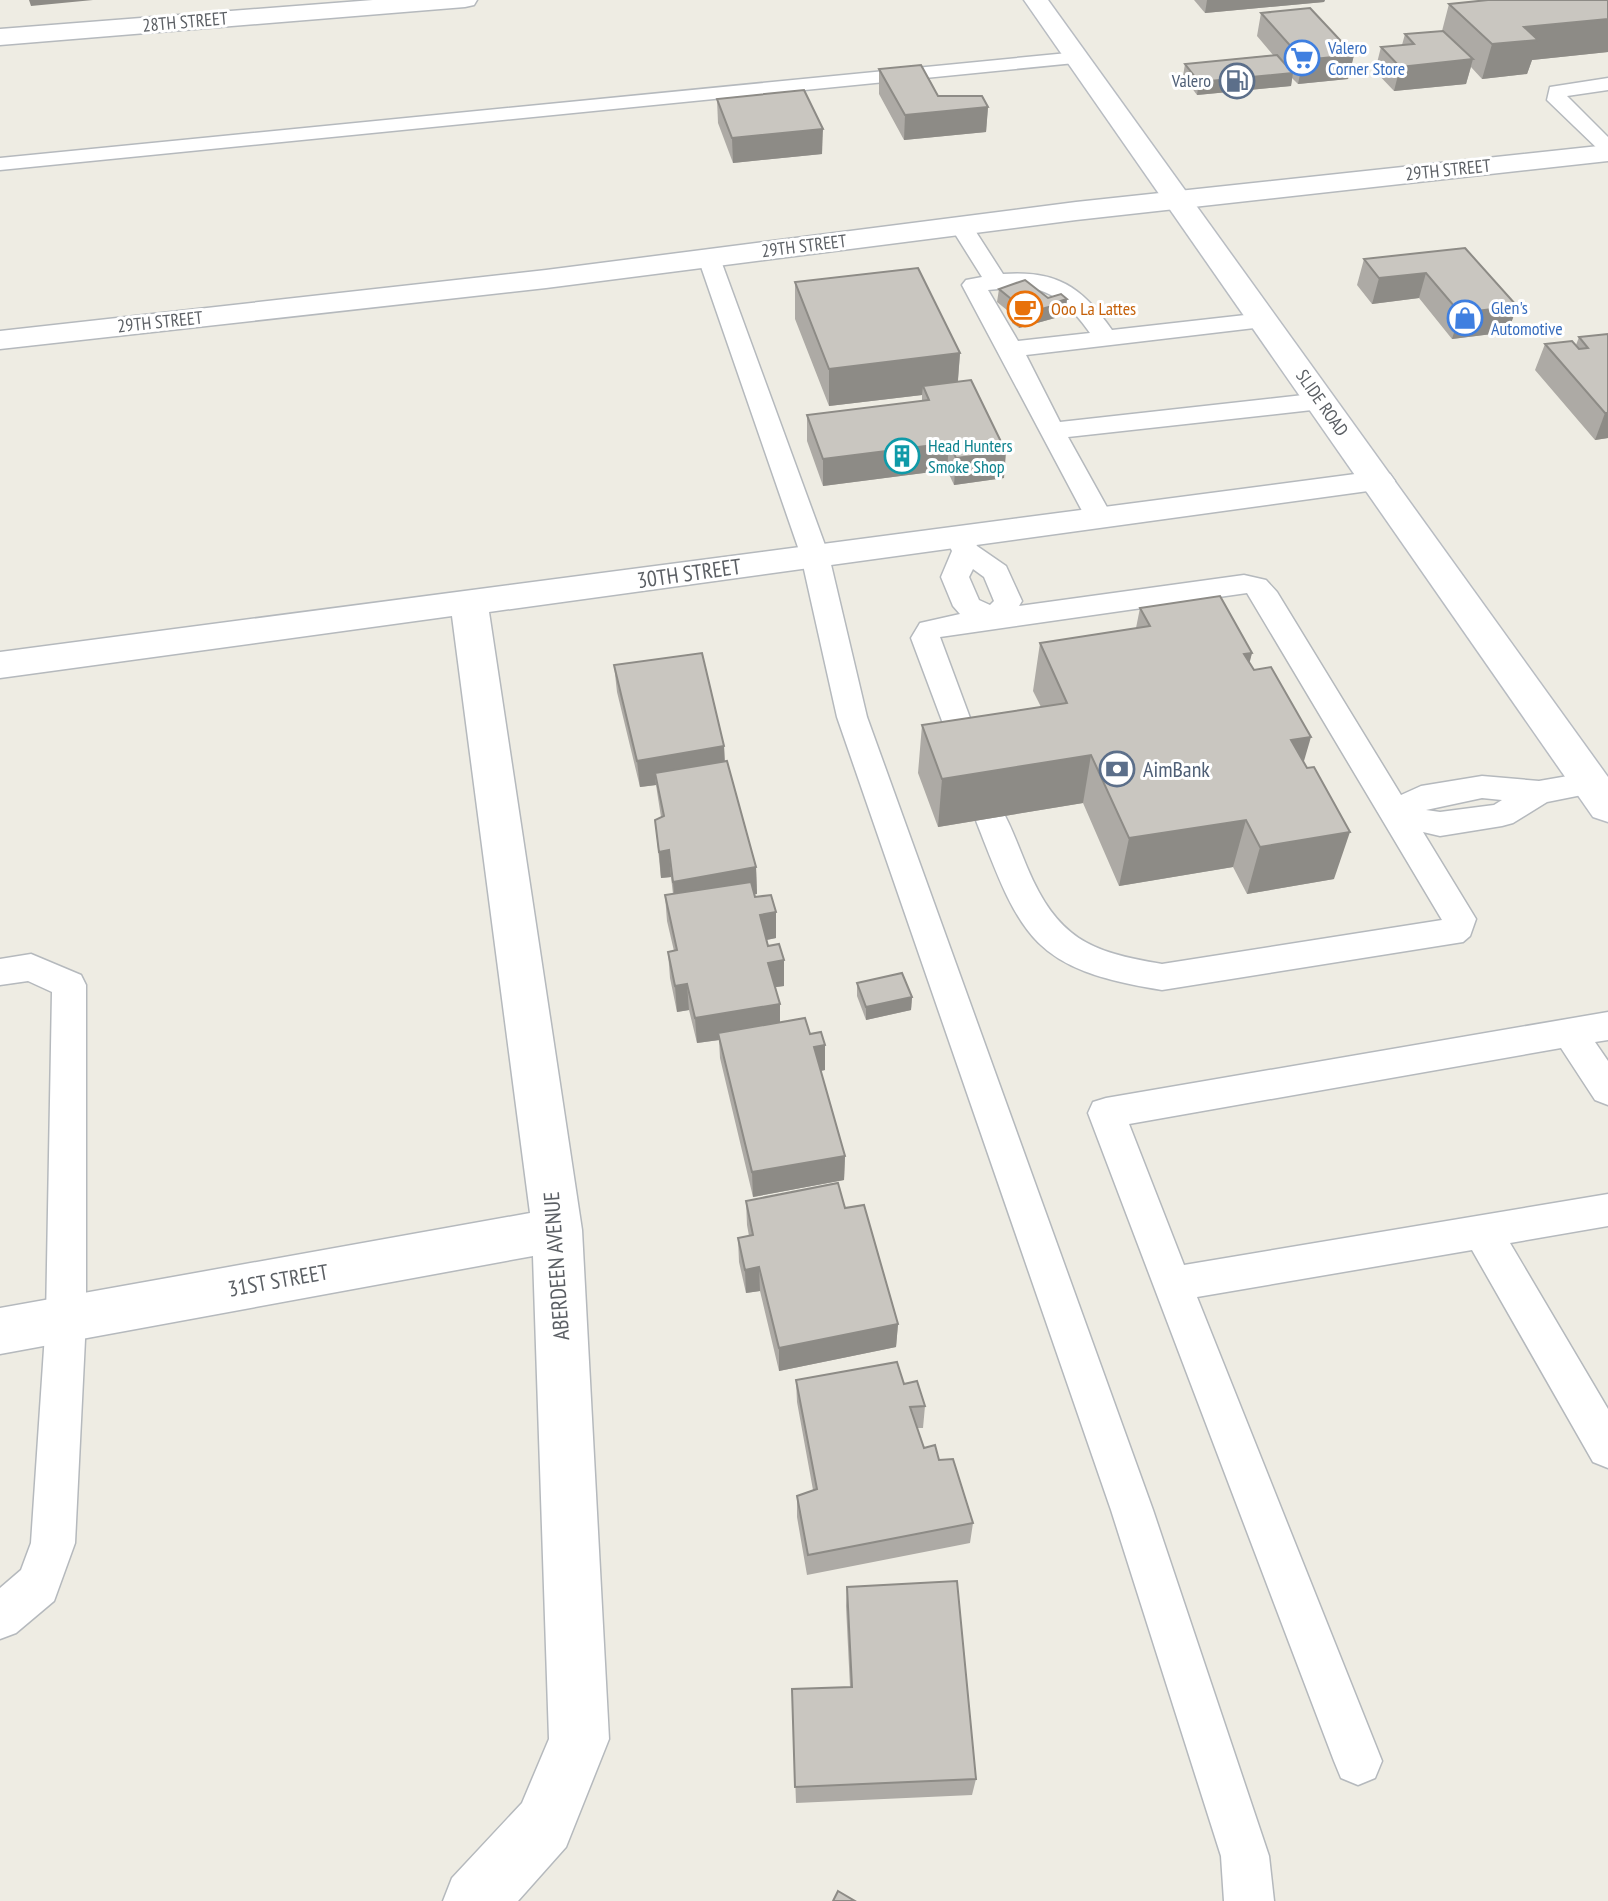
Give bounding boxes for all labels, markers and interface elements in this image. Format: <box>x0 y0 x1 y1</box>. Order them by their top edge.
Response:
street label: 28TH STREET <box>141 6 229 37</box>
place label: Valero Corner Store <box>1327 36 1405 80</box>
supermarket icon: Valero Corner Store <box>1283 39 1321 77</box>
fuel station icon: Valero <box>1218 62 1256 100</box>
place label: Valero <box>1171 69 1211 92</box>
street label: 29TH STREET <box>1404 154 1492 185</box>
street label: 29TH STREET <box>760 229 848 262</box>
cafe icon: Ooo La Lattes <box>1006 290 1044 328</box>
place label: Glen's Automotive <box>1491 296 1563 340</box>
place label: Ooo La Lattes <box>1051 297 1136 320</box>
shop icon: Glen's Automotive <box>1446 299 1484 337</box>
street label: 29TH STREET <box>116 306 204 337</box>
street label: SLIDE ROAD <box>1291 365 1354 440</box>
place label: Head Hunters Smoke Shop <box>928 434 1013 478</box>
building icon: Head Hunters Smoke Shop <box>883 437 921 475</box>
street label: 30TH STREET <box>635 552 743 594</box>
bank icon: AimBank <box>1098 750 1136 788</box>
place label: AimBank <box>1143 755 1210 783</box>
street label: ABERDEEN AVENUE <box>537 1191 575 1341</box>
street label: 31ST STREET <box>226 1257 331 1303</box>

